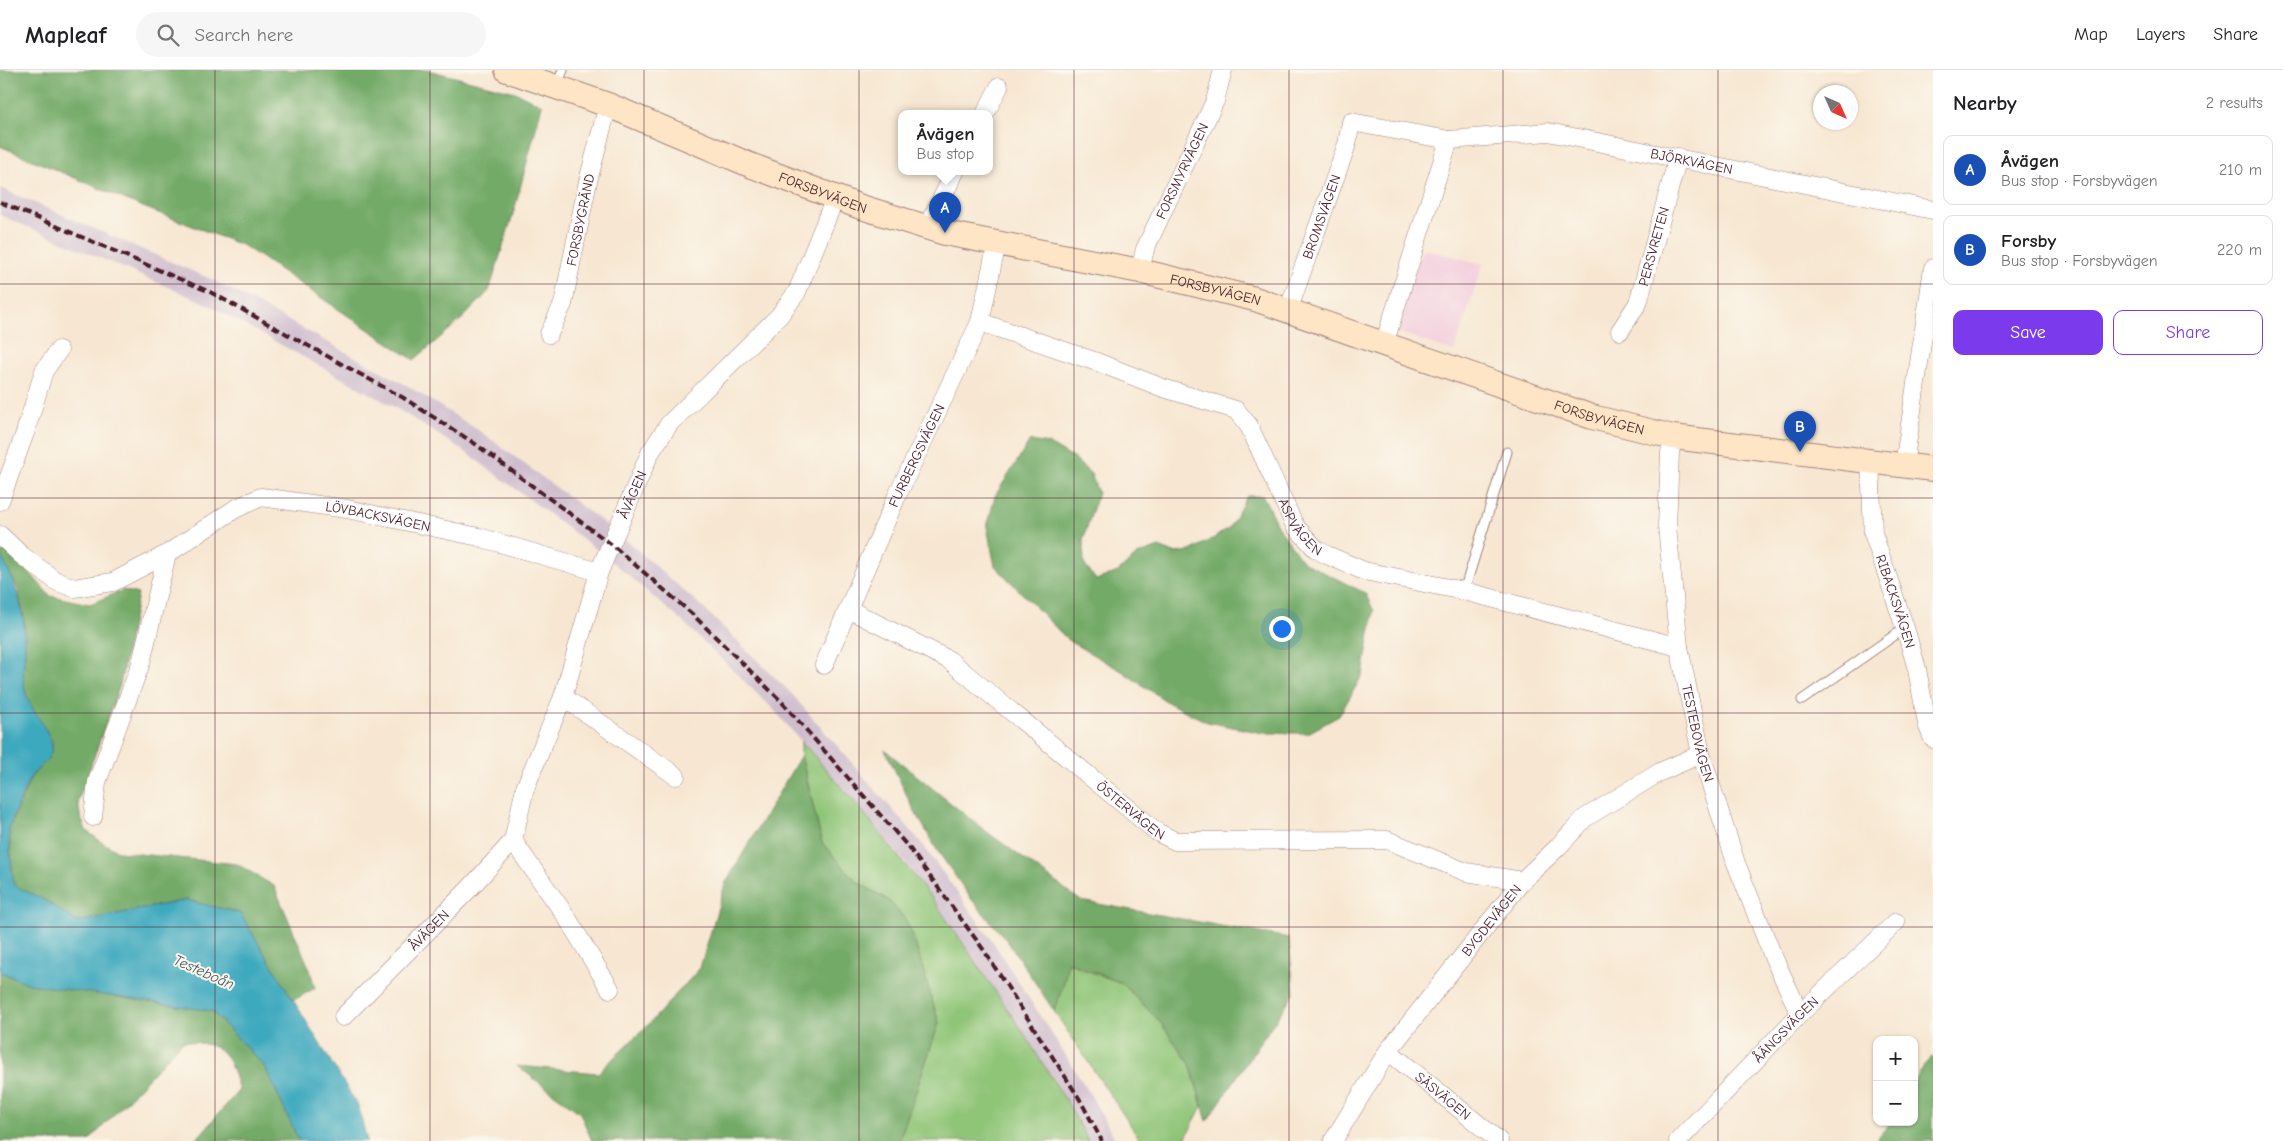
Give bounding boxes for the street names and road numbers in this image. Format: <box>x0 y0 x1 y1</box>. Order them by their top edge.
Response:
street label: FORSMYRVÄGEN <box>1152 120 1212 222</box>
street label: BJÖRKVÄGEN <box>1649 145 1734 178</box>
street label: FORSBYVÄGEN <box>776 169 869 217</box>
street label: FORSBYGRÄND <box>563 172 599 268</box>
street label: BROMSVÄGEN <box>1299 172 1345 261</box>
street label: PERSVRETEN <box>1635 205 1673 288</box>
street label: FORSBYVÄGEN <box>1168 271 1263 309</box>
street label: FORSBYVÄGEN <box>1552 396 1646 439</box>
street label: FURBERGSVÄGEN <box>885 401 949 510</box>
street label: ÅVÄGEN <box>615 468 650 521</box>
street label: ASPVÄGEN <box>1274 496 1325 560</box>
street label: LÖVBACKSVÄGEN <box>324 498 432 535</box>
street label: RIBACKSVÄGEN <box>1872 552 1918 650</box>
street label: TESTEBOVÄGEN <box>1678 683 1717 784</box>
street label: ÖSTERVÄGEN <box>1093 777 1168 844</box>
street label: BYGDEVÄGEN <box>1458 881 1525 960</box>
street label: ÅVÄGEN <box>405 906 453 954</box>
street label: ÅÄNGSVÄGEN <box>1750 993 1822 1067</box>
street label: SÄSVÄGEN <box>1412 1069 1474 1124</box>

